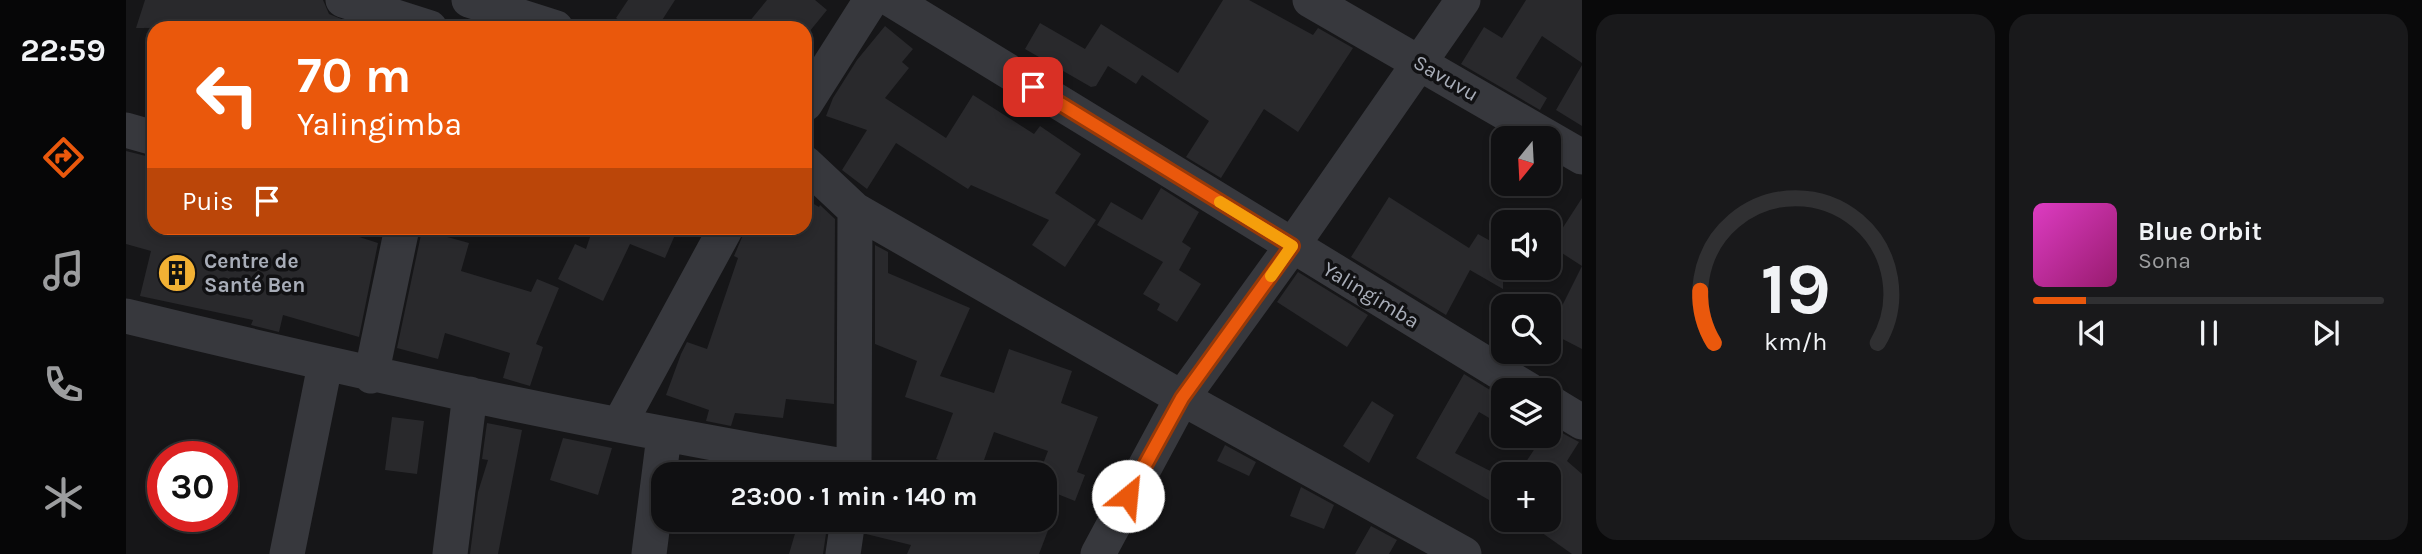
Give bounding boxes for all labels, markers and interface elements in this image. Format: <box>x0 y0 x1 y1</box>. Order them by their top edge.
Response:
text: 22:59 <box>20 32 106 69</box>
text: 70 m <box>297 47 411 104</box>
icon: left <box>182 49 273 140</box>
street label: Savuvu <box>1409 50 1483 106</box>
pin <box>1003 57 1063 117</box>
icon: arrive <box>1014 68 1052 106</box>
text: Yalingimba <box>297 106 462 143</box>
north arrow <box>1491 126 1561 196</box>
map controls <box>1491 126 1561 532</box>
icon: directions <box>39 133 88 182</box>
icon: arrive <box>248 182 286 220</box>
text: Puis <box>182 186 234 217</box>
button: sound <box>1491 210 1561 280</box>
text: Blue Orbit <box>2138 216 2262 247</box>
icon: music <box>39 246 88 295</box>
text: 19 <box>1760 246 1831 331</box>
text: Sona <box>2138 247 2191 274</box>
place label: Centre de Santé Ben <box>204 249 305 297</box>
building icon: Centre de Santé Ben <box>156 252 198 294</box>
street label: Yalingimba <box>1318 257 1424 333</box>
button: search <box>1491 294 1561 364</box>
icon: previous <box>2073 314 2111 352</box>
icon: pause <box>2190 314 2228 352</box>
icon: next <box>2307 314 2345 352</box>
text: km/h <box>1764 327 1827 356</box>
icon: phone <box>39 360 88 409</box>
button: layers <box>1491 378 1561 448</box>
speed limit sign: 30 <box>147 441 238 532</box>
position arrow <box>1091 459 1165 533</box>
button: + <box>1491 462 1561 532</box>
icon: climate <box>39 473 88 522</box>
text: 23:00 · 1 min · 140 m <box>731 481 977 512</box>

